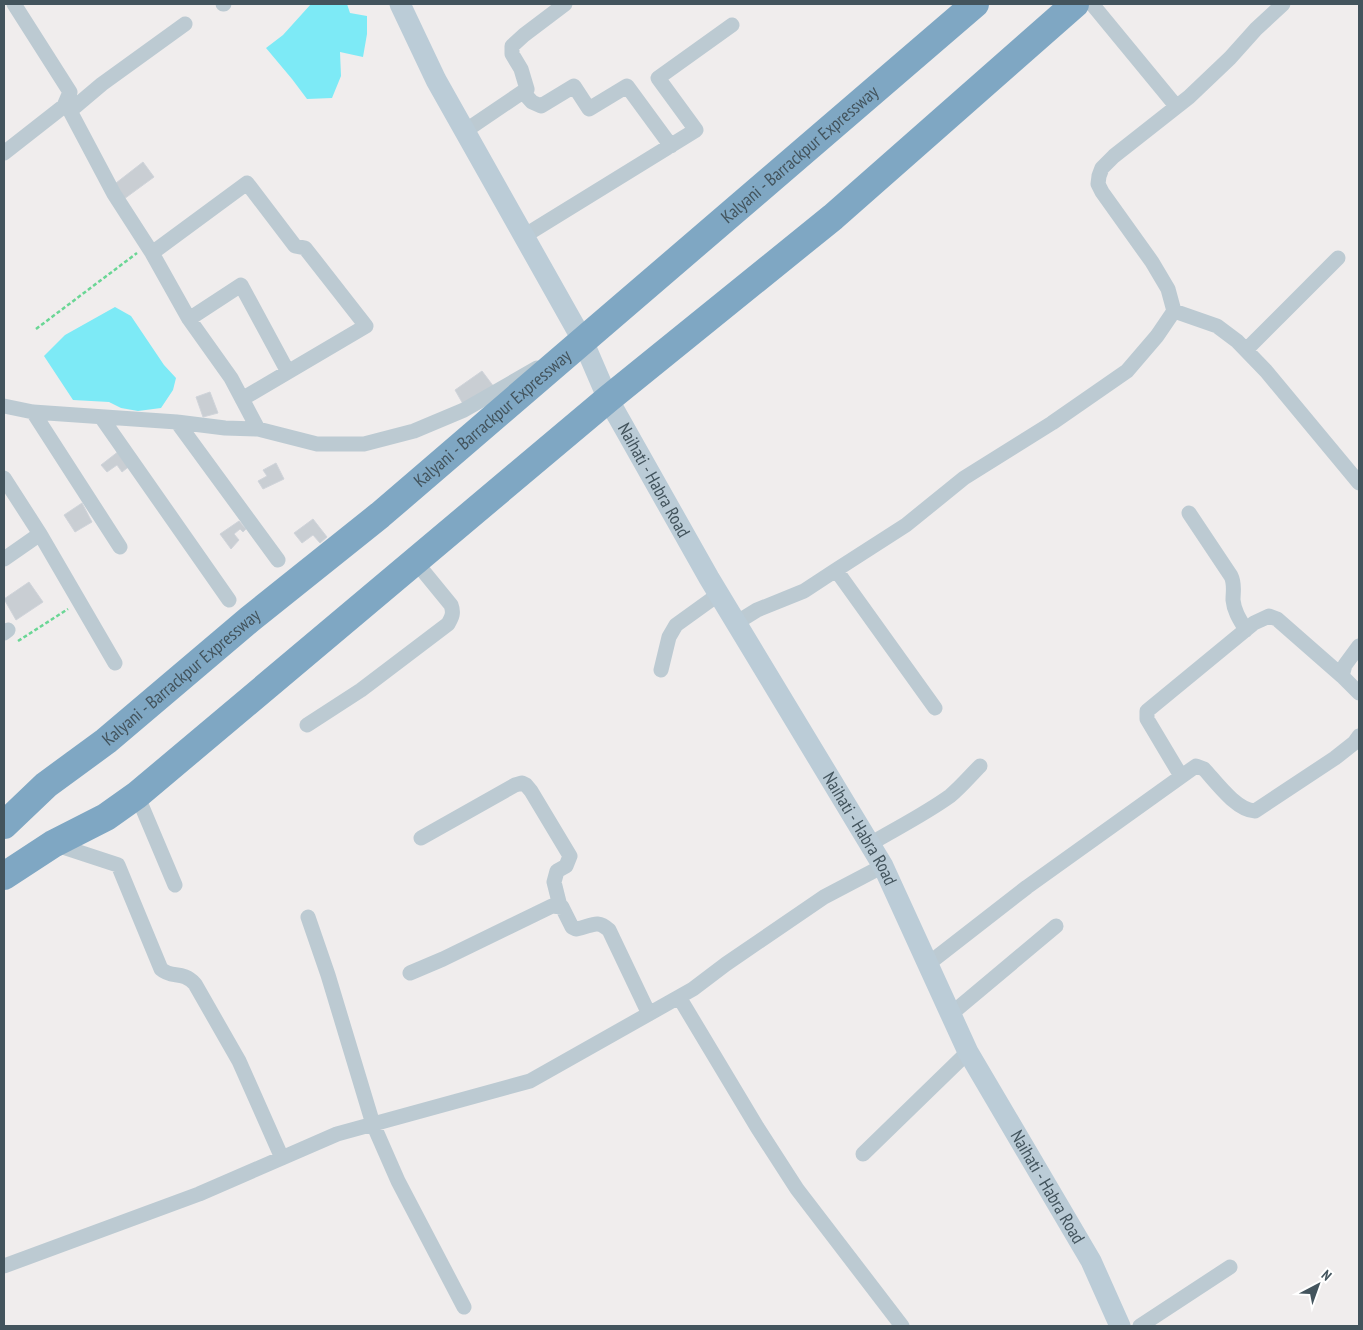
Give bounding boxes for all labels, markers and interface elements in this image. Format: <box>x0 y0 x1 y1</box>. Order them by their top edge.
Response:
street label: Kalyani - Barrackpur Expressway <box>716 80 883 228</box>
street label: Kalyani - Barrackpur Expressway <box>409 344 576 492</box>
street label: Naihati - Habra Road <box>613 419 696 541</box>
street label: Kalyani - Barrackpur Expressway <box>97 603 265 750</box>
street label: Naihati - Habra Road <box>818 768 902 889</box>
street label: Naihati - Habra Road <box>1006 1126 1090 1248</box>
north arrow <box>1293 1260 1343 1310</box>
text: N <box>1318 1266 1335 1284</box>

